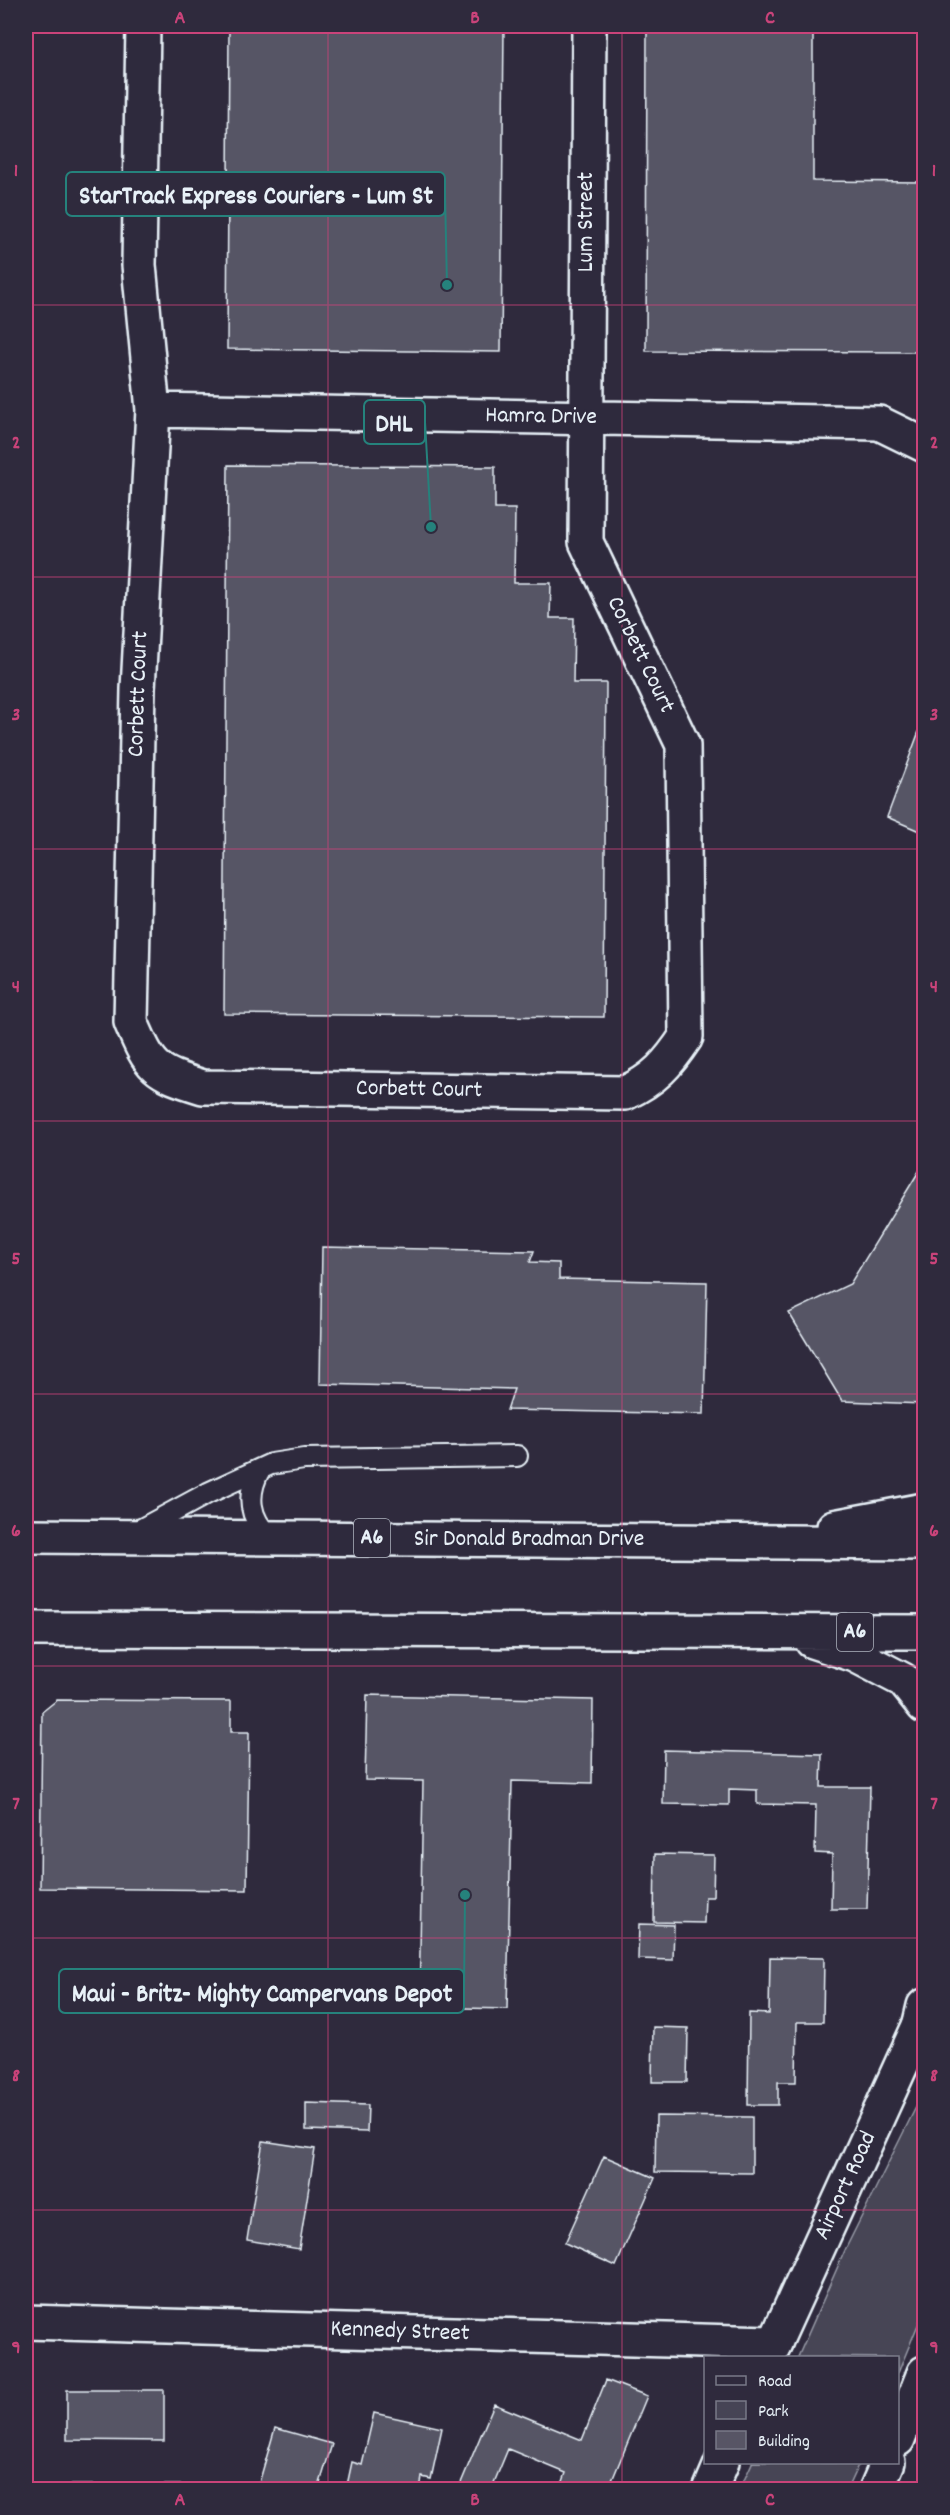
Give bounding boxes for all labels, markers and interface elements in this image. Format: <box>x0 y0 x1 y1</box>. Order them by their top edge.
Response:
text: A <box>175 5 186 33</box>
text: B <box>470 5 480 33</box>
text: C <box>765 5 775 33</box>
text: 1 <box>14 158 18 186</box>
text: 1 <box>932 158 936 186</box>
callout: StarTrack Express Couriers - Lum St <box>66 172 445 216</box>
street label: Lum Street <box>570 172 604 272</box>
text: StarTrack Express Couriers - Lum St <box>79 179 433 216</box>
street label: Hamra Drive <box>485 399 597 435</box>
callout: DHL <box>364 400 425 444</box>
text: DHL <box>375 407 413 444</box>
text: 2 <box>12 430 20 458</box>
text: 2 <box>930 430 938 458</box>
street label: Corbett Court <box>597 591 683 719</box>
street label: Corbett Court <box>120 630 158 758</box>
text: 3 <box>12 702 20 730</box>
text: 3 <box>930 702 938 730</box>
text: 4 <box>12 974 20 1002</box>
text: 4 <box>930 974 938 1002</box>
street label: Corbett Court <box>356 1072 483 1108</box>
text: 5 <box>11 1246 21 1274</box>
text: 5 <box>929 1246 939 1274</box>
text: 6 <box>11 1518 21 1546</box>
text: 6 <box>929 1518 939 1546</box>
road number: A6 <box>354 1519 390 1557</box>
street label: Sir Donald Bradman Drive <box>414 1523 644 1557</box>
road number: A6 <box>837 1613 873 1651</box>
text: 7 <box>12 1791 20 1819</box>
text: 7 <box>930 1791 938 1819</box>
callout: Maui - Britz- Mighty Campervans Depot <box>59 1969 464 2013</box>
text: Maui - Britz- Mighty Campervans Depot <box>72 1977 453 2014</box>
text: 8 <box>12 2063 20 2091</box>
text: 8 <box>930 2063 938 2091</box>
street label: Airport Road <box>806 2126 886 2246</box>
street label: Kennedy Street <box>330 2313 470 2351</box>
text: 9 <box>11 2335 21 2363</box>
text: 9 <box>929 2335 939 2363</box>
legend <box>704 2356 899 2464</box>
text: Road <box>758 2370 792 2395</box>
text: Park <box>758 2400 789 2425</box>
text: Building <box>758 2430 810 2455</box>
text: A <box>175 2487 186 2515</box>
text: B <box>470 2487 480 2515</box>
text: C <box>765 2487 775 2515</box>

